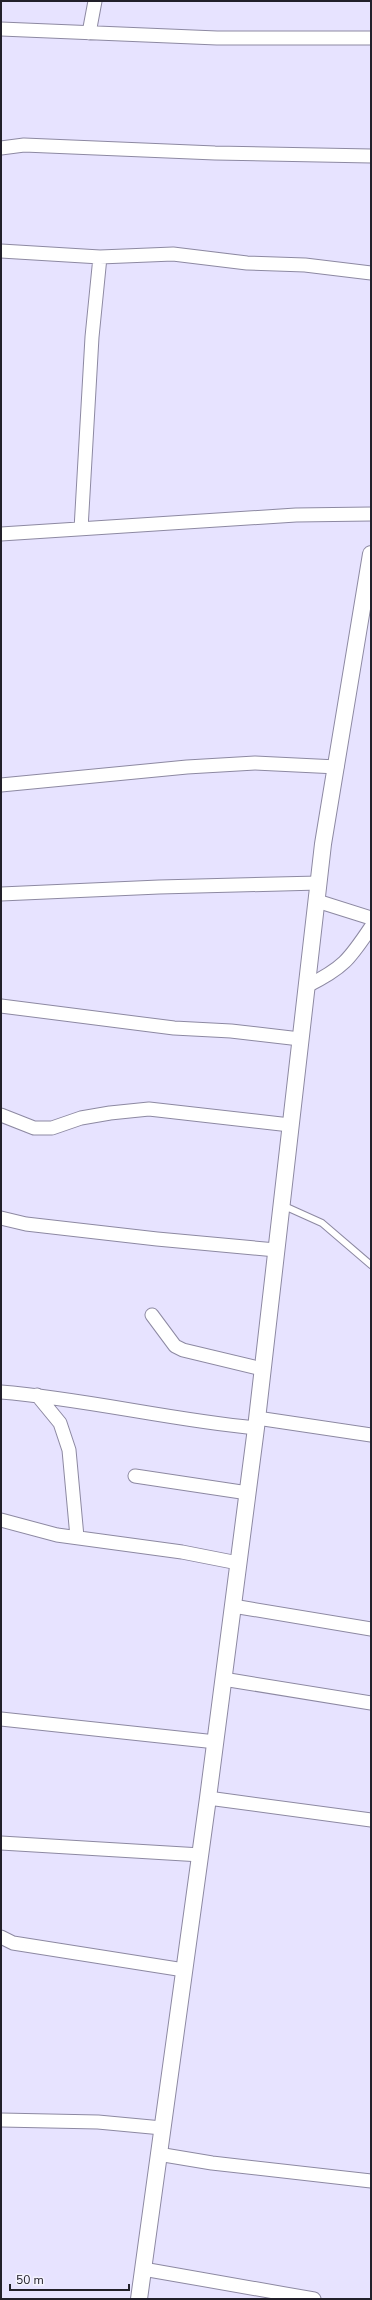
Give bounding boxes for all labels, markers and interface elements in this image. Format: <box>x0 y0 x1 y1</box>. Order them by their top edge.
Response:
scale bar <box>10 2266 129 2292</box>
text: 50 m <box>16 2272 44 2288</box>

